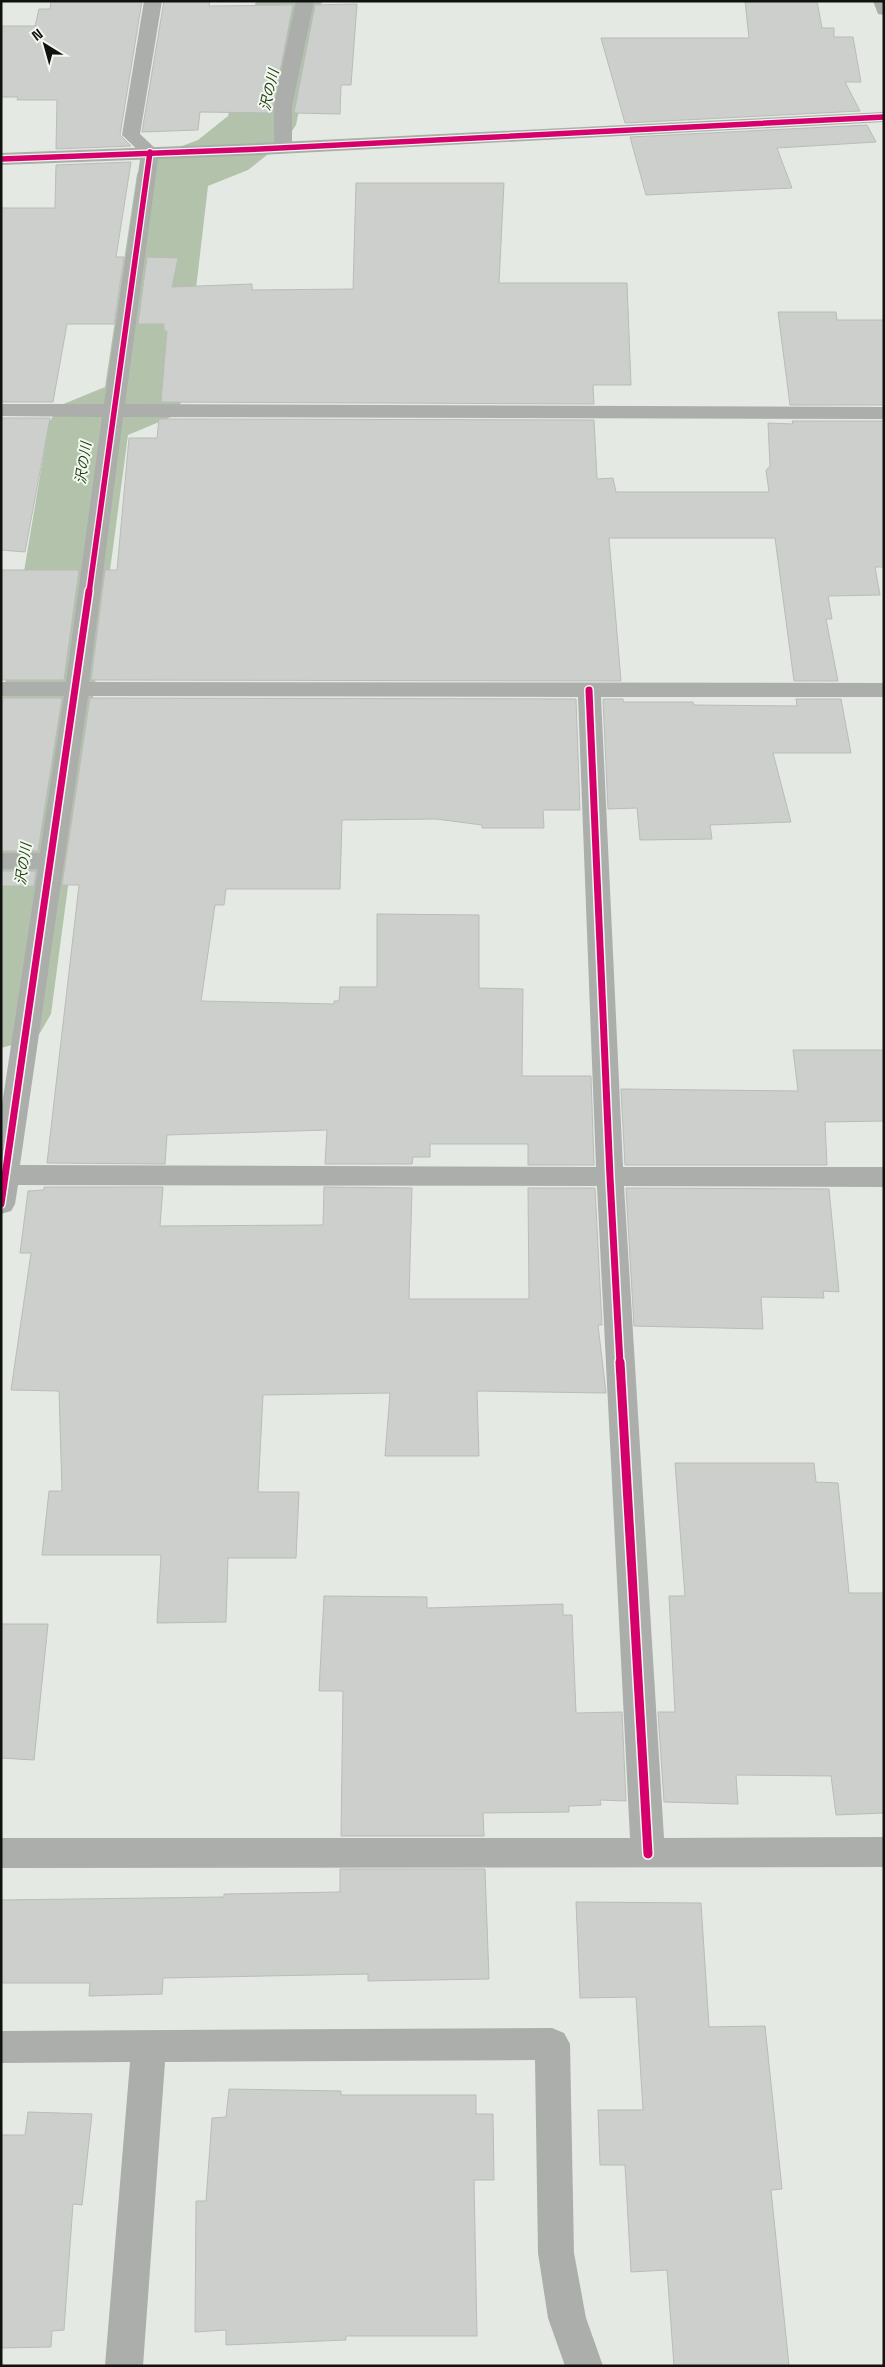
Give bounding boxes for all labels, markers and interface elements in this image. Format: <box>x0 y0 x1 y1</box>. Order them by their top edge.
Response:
north arrow <box>20 20 70 70</box>
text: N <box>28 25 46 45</box>
water label: 沢の川 <box>256 66 283 112</box>
water label: 沢の川 <box>71 439 95 485</box>
water label: 沢の川 <box>11 840 35 886</box>

